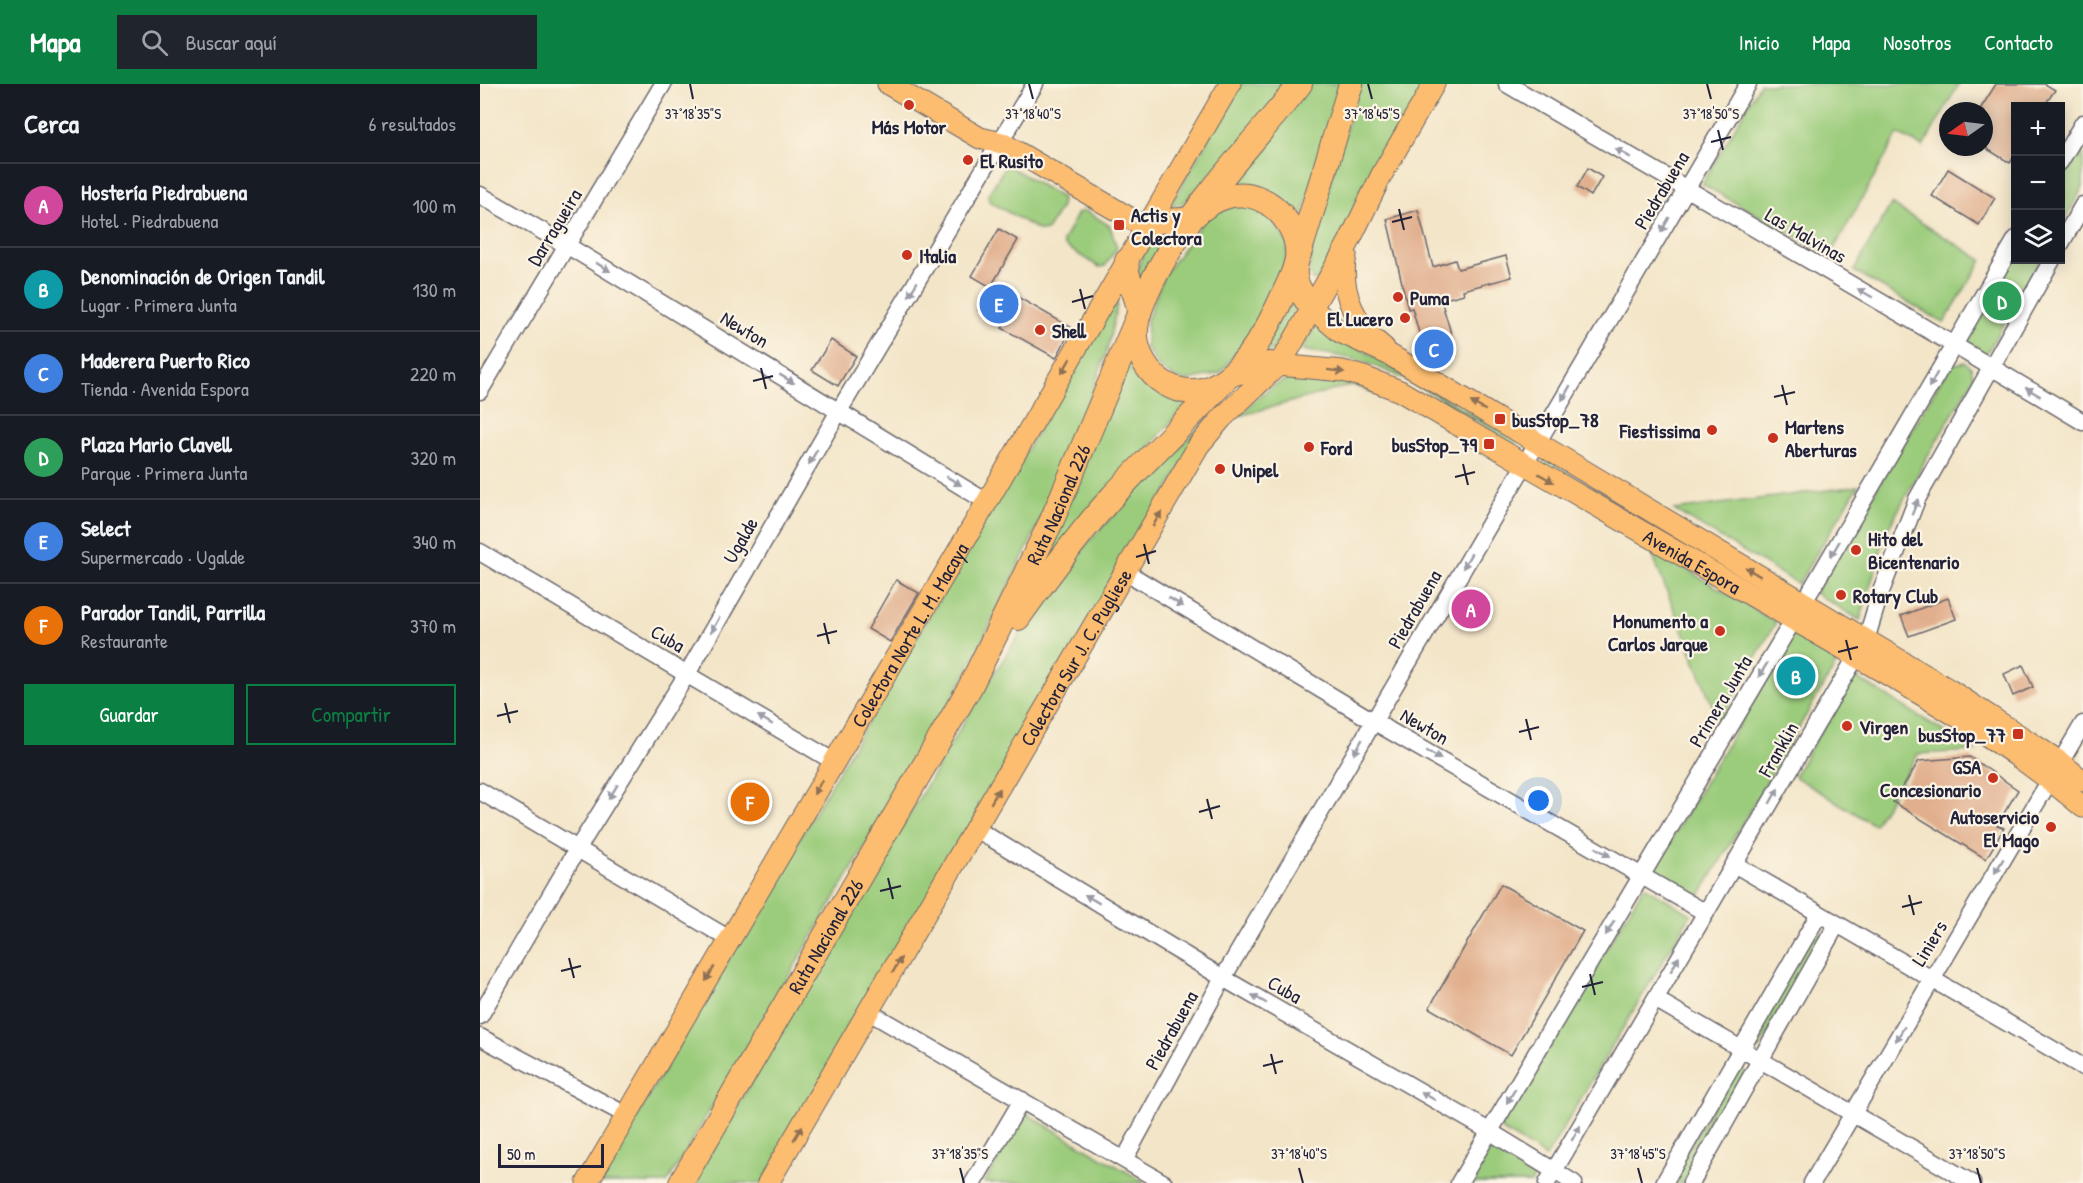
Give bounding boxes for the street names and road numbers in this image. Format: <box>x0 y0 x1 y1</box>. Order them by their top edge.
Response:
street label: Piedrabuena <box>1627 146 1695 234</box>
street label: Darragueira <box>520 183 588 271</box>
street label: Las Malvinas <box>1760 201 1852 269</box>
street label: Newton <box>716 304 774 354</box>
street label: Ruta Nacional 226 <box>1019 440 1096 569</box>
street label: Ugalde <box>716 512 764 568</box>
street label: Avenida Espora <box>1639 522 1746 600</box>
street label: Colectora Norte L. M. Macaya <box>844 537 974 732</box>
street label: Colectora Sur J. C. Pugliese <box>1013 564 1137 751</box>
street label: Piedrabuena <box>1381 565 1447 653</box>
street label: Cuba <box>646 618 690 659</box>
street label: Primera Junta <box>1682 650 1758 752</box>
street label: Newton <box>1396 701 1454 751</box>
street label: Franklin <box>1751 717 1804 782</box>
street label: Ruta Nacional 226 <box>781 873 869 998</box>
street label: Liniers <box>1905 915 1953 971</box>
street label: Cuba <box>1263 969 1307 1010</box>
street label: Piedrabuena <box>1138 985 1204 1074</box>

